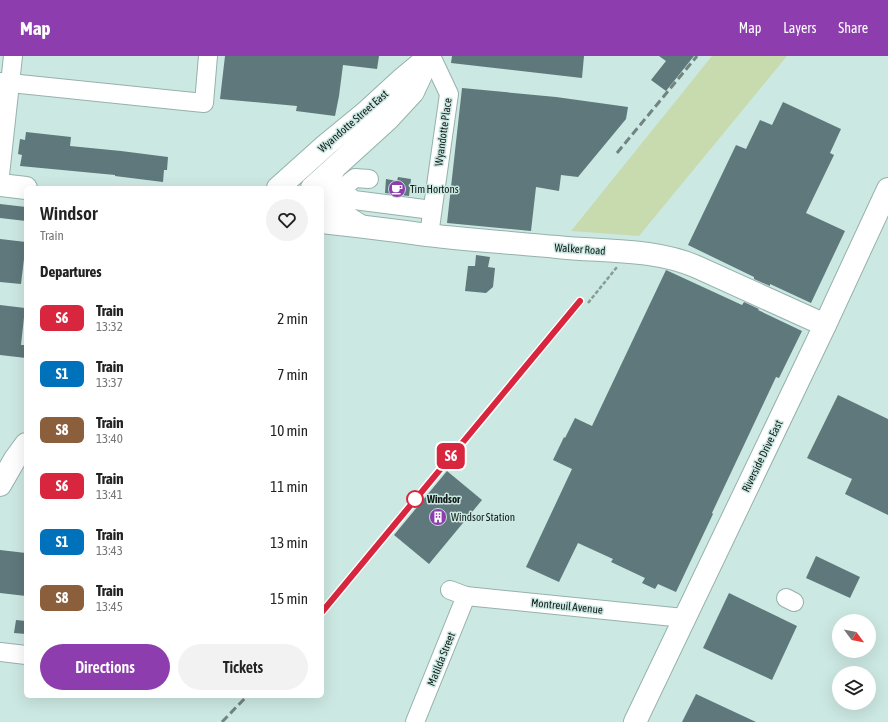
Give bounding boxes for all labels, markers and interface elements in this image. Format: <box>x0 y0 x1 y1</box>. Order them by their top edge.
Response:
text: Map <box>20 17 51 39</box>
text: Map <box>739 20 761 36</box>
text: Layers <box>783 20 816 36</box>
text: Share <box>838 20 868 36</box>
street label: Wyandotte Street East <box>316 87 390 155</box>
street label: Wyandotte Place <box>432 97 454 167</box>
cafe icon: Tim Hortons <box>387 179 407 199</box>
place label: Tim Hortons <box>410 183 459 195</box>
button: heart <box>266 199 308 241</box>
text: Windsor <box>40 202 98 224</box>
text: Train <box>40 228 64 243</box>
street label: Walker Road <box>554 241 606 257</box>
text: Departures <box>40 263 102 280</box>
text: Train <box>96 302 124 319</box>
text: S6 <box>56 310 68 326</box>
text: 2 min <box>277 310 308 327</box>
text: 13:32 <box>96 319 123 334</box>
text: Train <box>96 358 124 375</box>
text: S1 <box>56 366 68 382</box>
text: 7 min <box>277 366 308 383</box>
text: 13:37 <box>96 375 123 390</box>
text: Train <box>96 414 124 431</box>
street label: Riverside Drive East <box>739 418 785 494</box>
text: S8 <box>56 422 68 438</box>
text: 10 min <box>270 422 308 439</box>
text: 13:40 <box>96 431 123 446</box>
line badge: S6 <box>433 443 469 469</box>
text: S6 <box>445 448 457 464</box>
text: Train <box>96 470 124 487</box>
text: S6 <box>56 478 68 494</box>
text: 11 min <box>270 478 308 495</box>
text: 13:41 <box>96 487 123 502</box>
marker: Windsor <box>406 490 424 508</box>
place label: Windsor <box>426 493 461 505</box>
building icon: Windsor Station <box>428 507 448 527</box>
place label: Windsor Station <box>451 511 515 523</box>
text: Train <box>96 526 124 543</box>
text: S1 <box>56 534 68 550</box>
text: 13 min <box>270 534 308 551</box>
text: 13:43 <box>96 543 123 558</box>
text: Train <box>96 582 124 599</box>
text: S8 <box>56 590 68 606</box>
text: 15 min <box>270 590 308 607</box>
street label: Montreuil Avenue <box>531 596 603 616</box>
text: 13:45 <box>96 599 123 614</box>
north arrow <box>832 614 876 658</box>
map controls <box>832 614 876 710</box>
street label: Matilda Street <box>425 630 457 688</box>
button: Directions <box>40 644 170 690</box>
button: Tickets <box>178 644 308 690</box>
button: layers <box>832 666 876 710</box>

